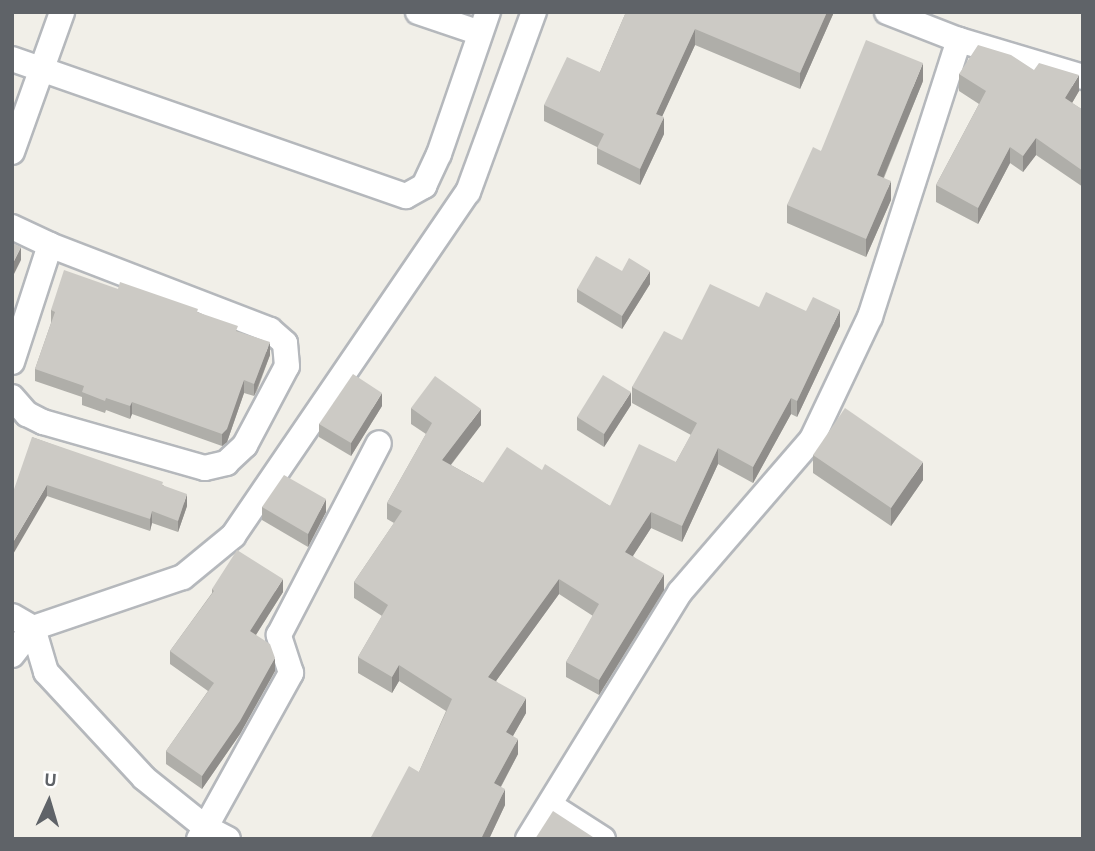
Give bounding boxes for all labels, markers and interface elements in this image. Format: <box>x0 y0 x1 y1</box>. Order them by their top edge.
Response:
north arrow <box>14 767 84 837</box>
text: U <box>44 771 57 790</box>

